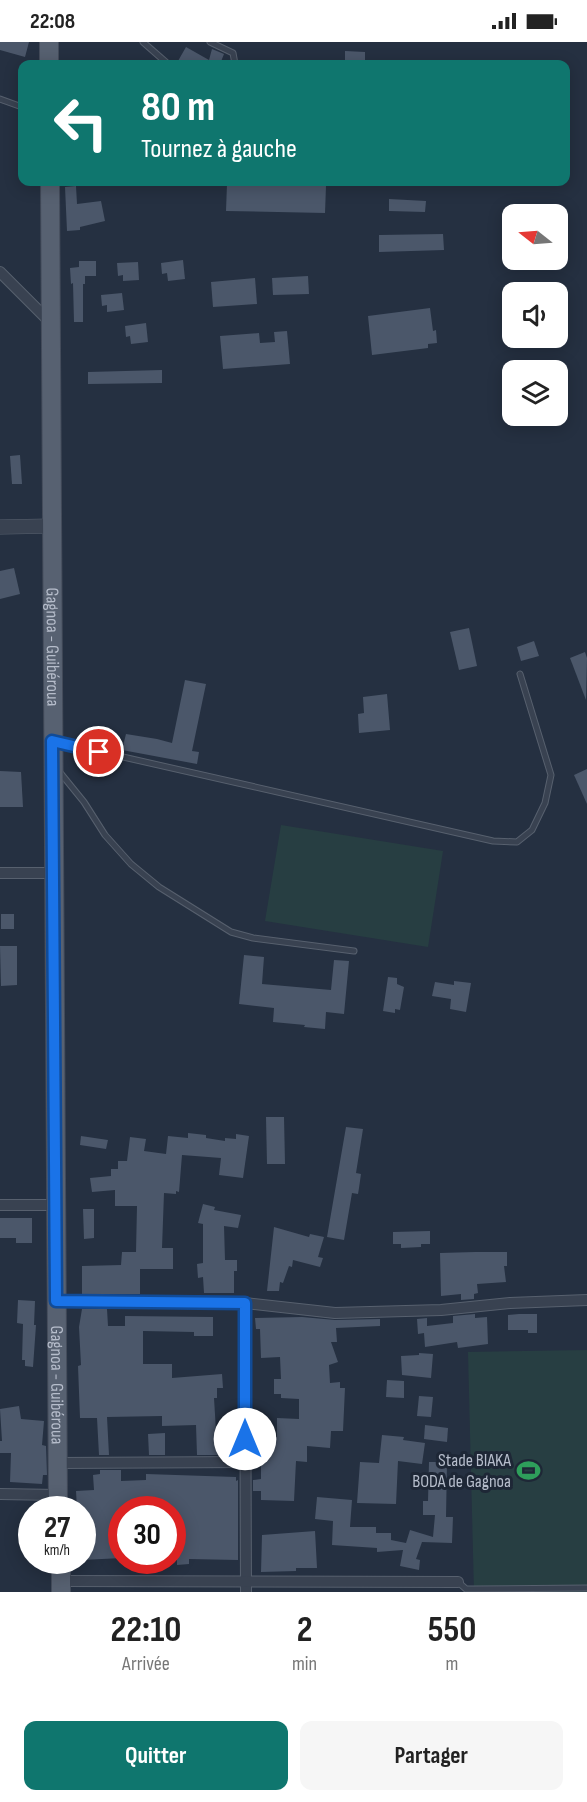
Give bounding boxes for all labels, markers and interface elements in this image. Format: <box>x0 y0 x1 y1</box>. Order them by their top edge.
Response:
text: 22:08 <box>30 8 75 35</box>
text: 80 m <box>141 82 215 133</box>
icon: left <box>42 84 120 162</box>
text: Tournez à gauche <box>141 133 297 165</box>
north arrow <box>502 204 568 270</box>
map controls <box>502 204 568 426</box>
button: sound <box>502 282 568 348</box>
button: layers <box>502 360 568 426</box>
street label: Gagnoa - Guibéroua <box>41 587 63 707</box>
pin <box>73 726 124 777</box>
icon: arrive <box>82 735 115 768</box>
street label: Gagnoa - Guibéroua <box>46 1325 68 1445</box>
position arrow <box>213 1407 277 1471</box>
place label: Stade BIAKA BODA de Gagnoa <box>412 1450 511 1492</box>
sports icon: Stade BIAKA BODA de Gagnoa <box>516 1457 542 1483</box>
speed limit sign: 30 <box>108 1496 186 1574</box>
text: 27 <box>44 1510 70 1546</box>
text: km/h <box>44 1541 70 1560</box>
text: 22:10 <box>111 1609 181 1652</box>
text: 2 <box>297 1609 312 1652</box>
text: 550 <box>428 1609 476 1652</box>
text: Arrivée <box>122 1652 170 1676</box>
text: min <box>292 1652 317 1676</box>
text: m <box>446 1652 458 1676</box>
button: Quitter <box>24 1721 288 1790</box>
button: Partager <box>300 1721 563 1790</box>

